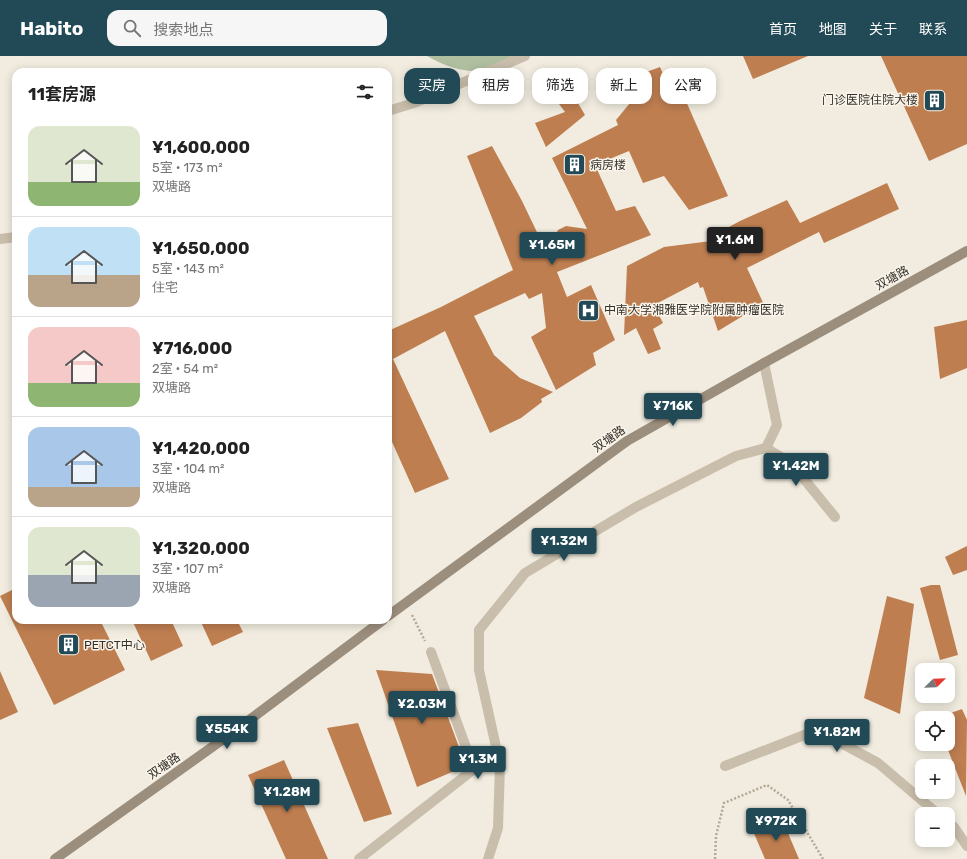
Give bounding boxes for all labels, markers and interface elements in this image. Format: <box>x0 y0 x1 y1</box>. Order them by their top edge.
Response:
search box <box>107 10 387 46</box>
text: Habito <box>20 17 83 40</box>
icon: search <box>121 17 143 39</box>
text: 搜索地点 <box>153 21 213 39</box>
text: 首页 <box>769 21 797 38</box>
text: 地图 <box>819 21 847 38</box>
text: 关于 <box>869 21 897 38</box>
text: 联系 <box>919 21 947 38</box>
chip: 买房 <box>404 68 460 104</box>
chip: 租房 <box>468 68 524 104</box>
chip: 筛选 <box>532 68 588 104</box>
chip: 新上 <box>596 68 652 104</box>
chip: 公寓 <box>660 68 716 104</box>
icon: filters <box>354 81 376 103</box>
text: 11套房源 <box>28 84 96 104</box>
building icon: 门诊医院住院大楼 <box>921 87 947 113</box>
place label: 门诊医院住院大楼 <box>822 93 918 107</box>
text: ¥1,600,000 <box>152 137 250 157</box>
icon: home <box>60 142 108 190</box>
building icon: 病房楼 <box>562 152 588 178</box>
place label: 病房楼 <box>590 158 626 172</box>
text: 5室 · 173 m² <box>152 160 223 175</box>
text: 双塘路 <box>152 179 191 194</box>
pin: ¥1.6M <box>707 227 763 261</box>
pin: ¥1.65M <box>519 232 585 266</box>
text: ¥1.6M <box>716 232 754 247</box>
text: ¥1.65M <box>529 237 575 252</box>
text: ¥1,650,000 <box>152 238 250 258</box>
icon: home <box>60 243 108 291</box>
text: 5室 · 143 m² <box>152 261 224 276</box>
street label: 双塘路 <box>873 263 911 293</box>
text: 住宅 <box>152 280 178 295</box>
hospital icon: 中南大学湘雅医学院附属肿瘤医院 <box>576 297 602 323</box>
place label: 中南大学湘雅医学院附属肿瘤医院 <box>604 303 784 317</box>
text: ¥716,000 <box>152 338 232 358</box>
icon: home <box>60 343 108 391</box>
text: 2室 · 54 m² <box>152 361 218 376</box>
text: 双塘路 <box>152 380 191 395</box>
pin: ¥716K <box>645 393 701 427</box>
text: ¥716K <box>653 398 693 413</box>
street label: 双塘路 <box>590 423 628 455</box>
text: ¥1,420,000 <box>152 438 250 458</box>
icon: home <box>60 443 108 491</box>
pin: ¥1.42M <box>763 453 829 487</box>
text: ¥1.42M <box>772 458 820 473</box>
text: 3室 · 104 m² <box>152 461 225 476</box>
text: 双塘路 <box>152 480 191 495</box>
pin: ¥1.32M <box>531 528 597 562</box>
text: ¥1.32M <box>541 533 587 548</box>
text: ¥1,320,000 <box>152 538 250 558</box>
icon: home <box>60 543 108 591</box>
text: 3室 · 107 m² <box>152 561 223 576</box>
text: 双塘路 <box>152 580 191 595</box>
building icon: PETCT中心 <box>56 632 82 658</box>
place label: PETCT中心 <box>84 638 145 652</box>
north arrow <box>915 663 955 703</box>
map controls <box>915 663 955 847</box>
pin: ¥2.03M <box>389 691 455 725</box>
text: ¥2.03M <box>397 696 447 711</box>
button: locate <box>915 711 955 751</box>
pin: ¥554K <box>199 716 255 750</box>
pin: ¥1.82M <box>804 719 870 753</box>
text: ¥554K <box>205 721 249 736</box>
text: ¥1.82M <box>813 724 861 739</box>
pin: ¥1.3M <box>450 746 506 780</box>
street label: 双塘路 <box>145 750 183 782</box>
text: ¥1.3M <box>459 751 497 766</box>
button: + <box>915 759 955 799</box>
pin: ¥1.28M <box>254 779 320 813</box>
text: ¥1.28M <box>263 784 311 799</box>
button: − <box>915 807 955 847</box>
pin: ¥972K <box>748 808 804 842</box>
text: ¥972K <box>755 813 797 828</box>

